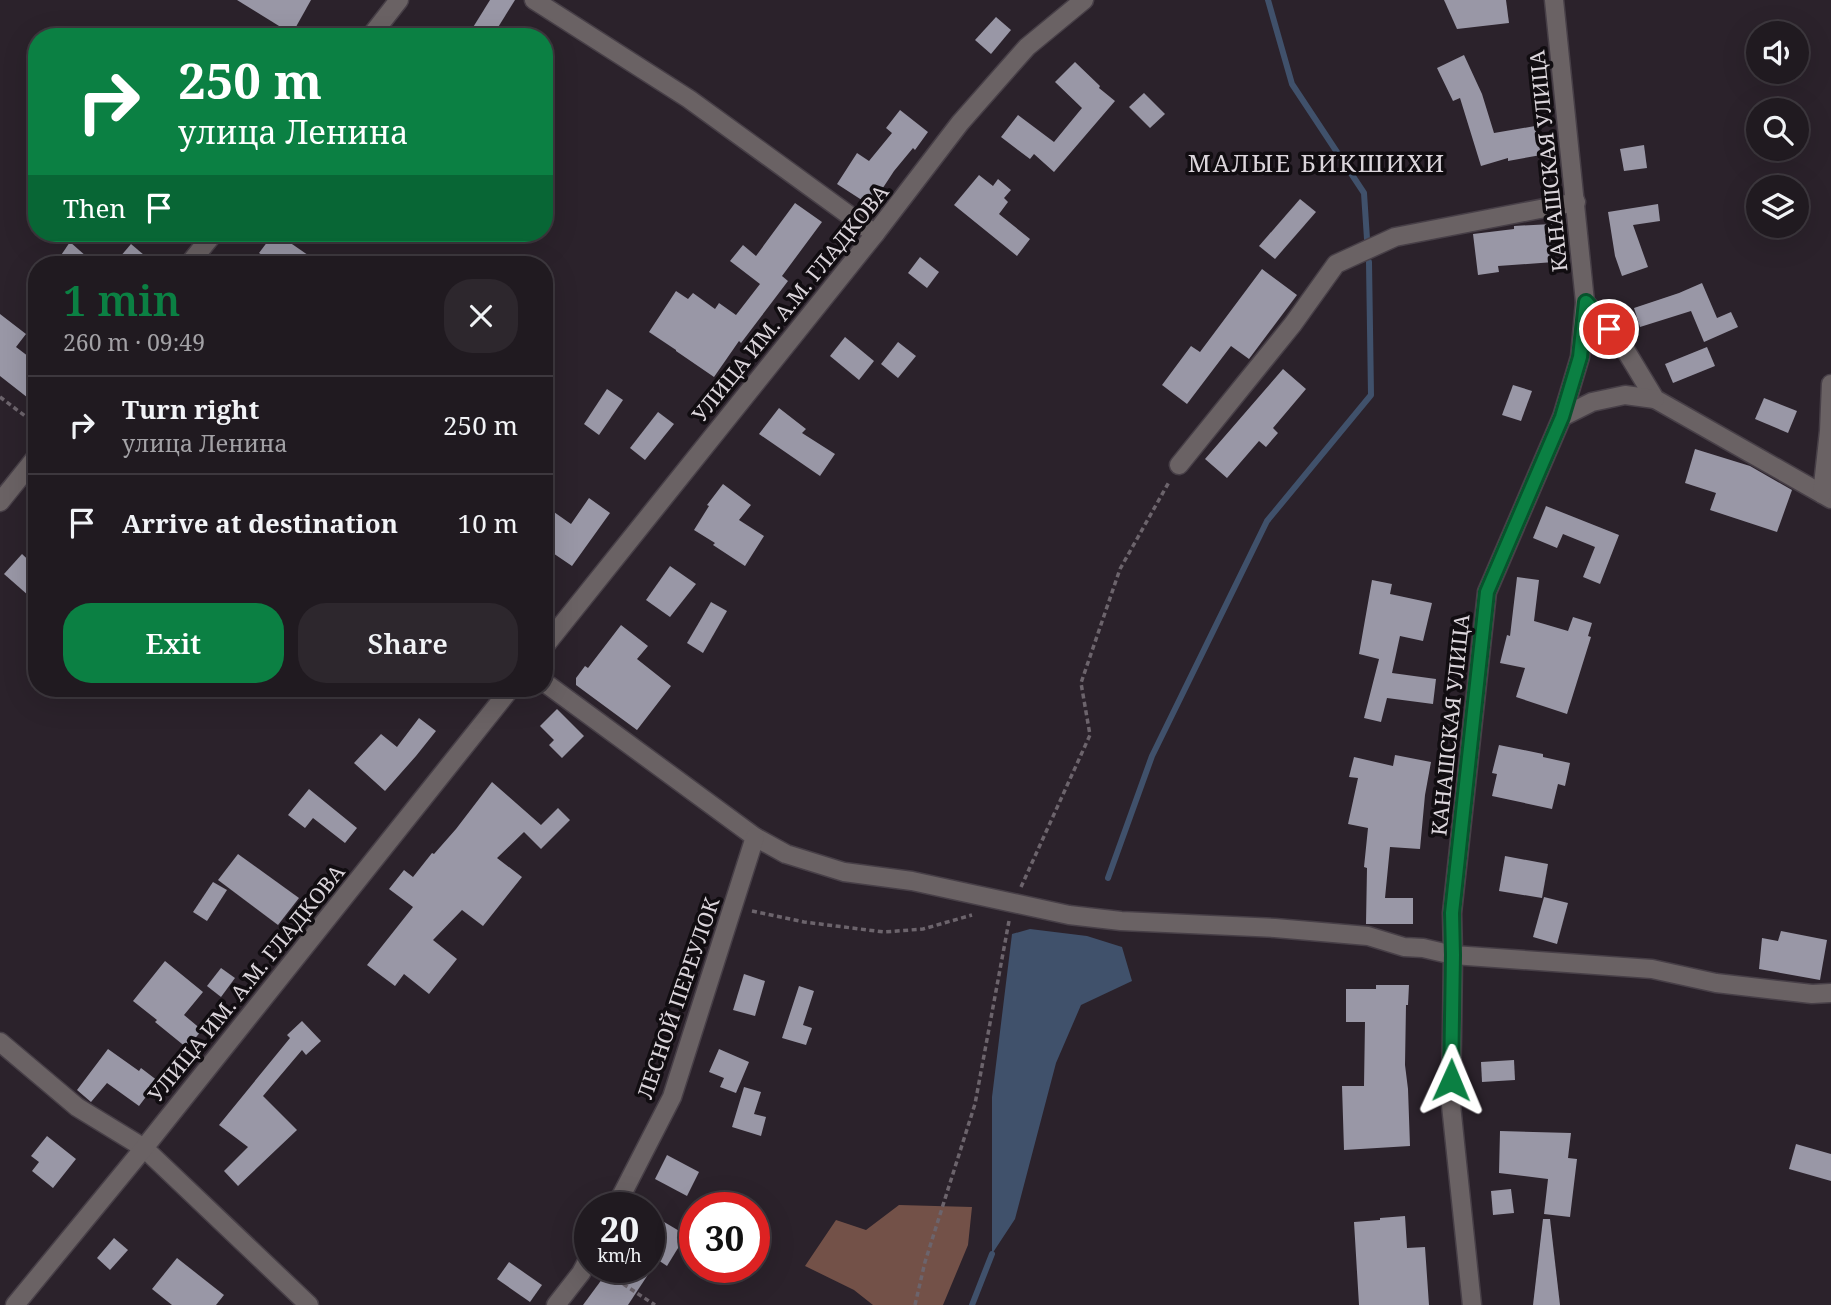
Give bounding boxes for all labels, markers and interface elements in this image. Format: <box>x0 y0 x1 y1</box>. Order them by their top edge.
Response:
map controls <box>1746 21 1809 238</box>
button: sound <box>1746 21 1809 84</box>
text: 250 m <box>178 47 322 113</box>
street label: КАНАШСКАЯ УЛИЦА <box>1522 49 1574 273</box>
icon: right <box>63 56 154 147</box>
button: search <box>1746 98 1809 161</box>
text: улица Ленина <box>178 110 408 153</box>
district label: МАЛЫЕ БИКШИХИ <box>1188 146 1446 179</box>
button: layers <box>1746 175 1809 238</box>
street label: УЛИЦА ИМ. А.М. ГЛАДКОВА <box>685 178 895 428</box>
icon: arrive <box>140 189 178 227</box>
text: Then <box>63 190 126 226</box>
text: 1 min <box>63 271 180 328</box>
button: close <box>444 279 518 353</box>
pin <box>1579 299 1639 359</box>
icon: arrive <box>1590 310 1628 348</box>
text: 260 m · 09:49 <box>63 326 205 358</box>
text: Turn right <box>122 391 259 427</box>
icon: right <box>63 406 101 444</box>
text: 250 m <box>443 407 518 443</box>
text: улица Ленина <box>122 427 288 459</box>
icon: arrive <box>63 504 101 542</box>
text: Arrive at destination <box>122 505 398 541</box>
text: 10 m <box>458 505 518 541</box>
button: Exit <box>63 603 284 683</box>
button: Share <box>298 603 518 683</box>
street label: КАНАШСКАЯ УЛИЦА <box>1424 613 1476 837</box>
street label: УЛИЦА ИМ. А.М. ГЛАДКОВА <box>141 858 351 1108</box>
street label: ЛЕСНОЙ ПЕРЕУЛОК <box>630 893 726 1102</box>
position arrow <box>1414 1043 1488 1117</box>
speed limit sign: 30 <box>679 1192 770 1283</box>
text: 20 <box>600 1205 639 1252</box>
text: km/h <box>597 1243 642 1267</box>

